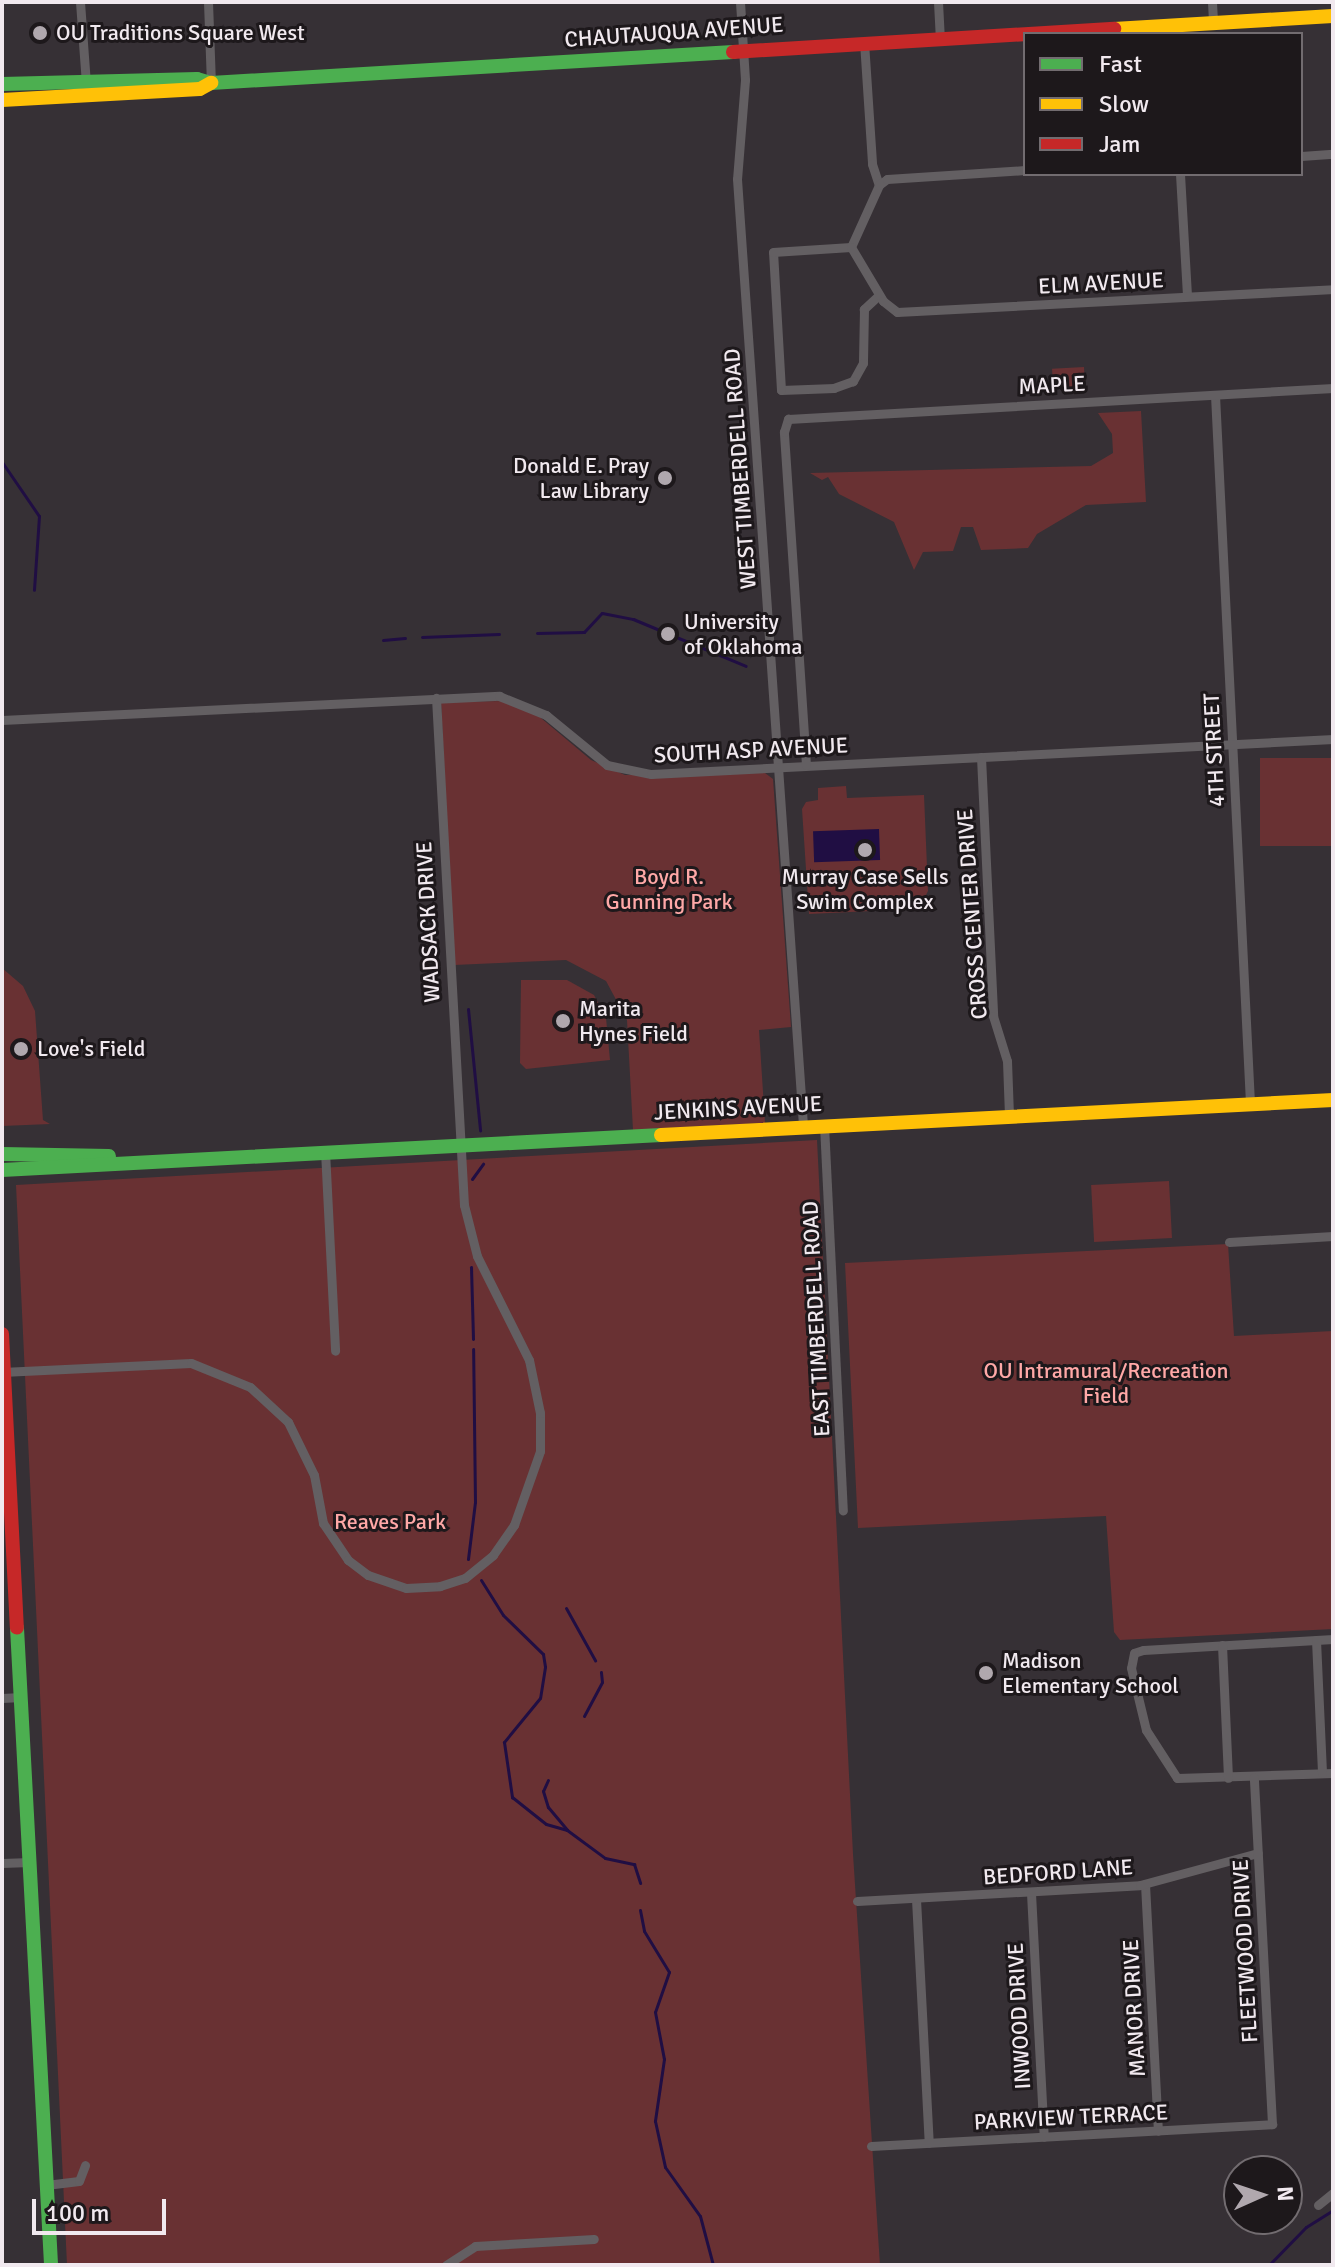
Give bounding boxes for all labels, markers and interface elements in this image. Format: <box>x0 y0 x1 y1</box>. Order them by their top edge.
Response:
street label: CHAUTAUQUA AVENUE <box>564 11 784 53</box>
place label: OU Traditions Square West <box>56 20 305 46</box>
marker: OU Traditions Square West <box>31 24 49 42</box>
legend <box>1023 32 1303 176</box>
text: Fast <box>1099 49 1142 79</box>
text: Slow <box>1099 89 1149 119</box>
text: Jam <box>1099 129 1140 159</box>
street label: ELM AVENUE <box>1037 267 1165 299</box>
street label: WEST TIMBERDELL ROAD <box>718 348 762 590</box>
street label: MAPLE <box>1018 370 1086 400</box>
place label: Donald E. Pray Law Library <box>513 452 649 504</box>
marker: Donald E. Pray Law Library <box>656 469 674 487</box>
place label: University of Oklahoma <box>684 608 802 660</box>
marker: University of Oklahoma <box>659 625 677 643</box>
street label: 4TH STREET <box>1198 692 1230 808</box>
street label: SOUTH ASP AVENUE <box>653 732 849 768</box>
street label: CROSS CENTER DRIVE <box>951 808 993 1020</box>
street label: WADSACK DRIVE <box>411 841 445 1003</box>
marker: Murray Case Sells Swim Complex <box>856 841 874 859</box>
park label: Boyd R. Gunning Park <box>606 863 732 914</box>
place label: Murray Case Sells Swim Complex <box>781 863 949 914</box>
place label: Marita Hynes Field <box>579 995 688 1046</box>
marker: Marita Hynes Field <box>554 1012 572 1030</box>
place label: Love's Field <box>37 1036 145 1062</box>
marker: Love's Field <box>12 1040 30 1058</box>
street label: JENKINS AVENUE <box>653 1090 823 1126</box>
street label: EAST TIMBERDELL ROAD <box>797 1200 835 1438</box>
park label: OU Intramural/Recreation Field <box>984 1357 1228 1408</box>
park label: Reaves Park <box>334 1509 446 1535</box>
place label: Madison Elementary School <box>1002 1647 1179 1698</box>
marker: Madison Elementary School <box>977 1664 995 1682</box>
street label: BEDFORD LANE <box>982 1854 1134 1890</box>
street label: FLEETWOOD DRIVE <box>1227 1858 1263 2044</box>
street label: MANOR DRIVE <box>1117 1939 1151 2077</box>
street label: INWOOD DRIVE <box>1002 1942 1036 2090</box>
street label: PARKVIEW TERRACE <box>973 2099 1169 2135</box>
north arrow <box>1223 2155 1303 2235</box>
scale bar <box>36 2183 170 2233</box>
text: N <box>1272 2185 1299 2202</box>
text: 100 m <box>46 2198 109 2228</box>

